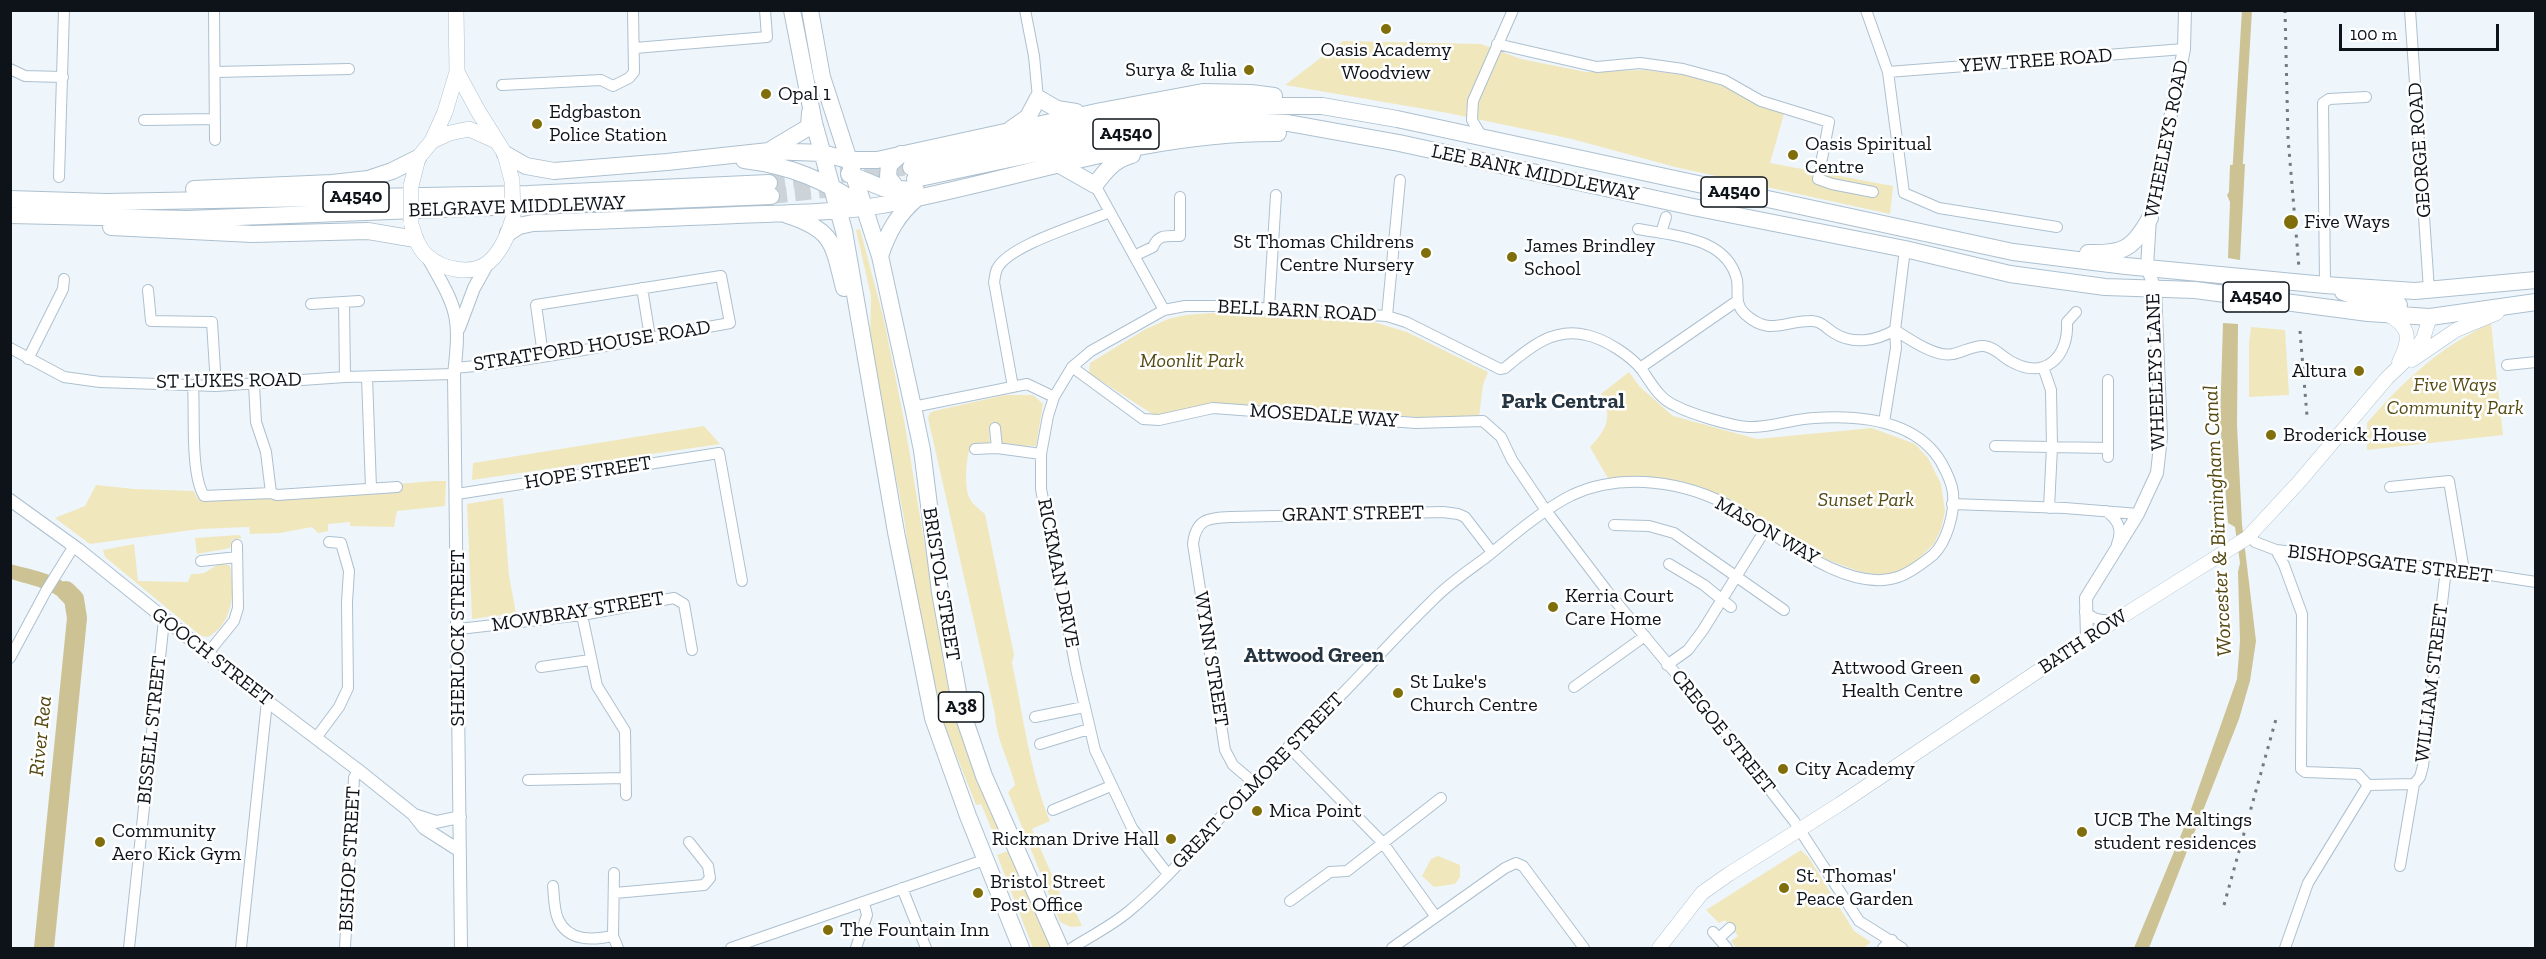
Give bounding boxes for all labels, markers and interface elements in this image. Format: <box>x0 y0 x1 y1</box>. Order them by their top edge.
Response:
scale bar <box>2342 12 2502 50</box>
marker: Oasis Academy Woodview <box>1379 22 1393 36</box>
text: 100 m <box>2350 23 2397 45</box>
place label: Oasis Academy Woodview <box>1321 38 1451 85</box>
street label: YEW TREE ROAD <box>1959 44 2113 78</box>
place label: Surya & Iulia <box>1125 58 1237 82</box>
street label: WHEELEYS ROAD <box>2140 58 2194 220</box>
marker: Surya & Iulia <box>1242 63 1256 77</box>
place label: Opal 1 <box>778 82 831 106</box>
street label: GEORGE ROAD <box>2403 82 2437 218</box>
marker: Opal 1 <box>759 87 773 101</box>
place label: Edgbaston Police Station <box>549 100 667 147</box>
marker: Edgbaston Police Station <box>530 117 544 131</box>
road number: A4540 <box>1093 119 1159 149</box>
place label: Oasis Spiritual Centre <box>1805 132 1932 179</box>
street label: LEE BANK MIDDLEWAY <box>1429 139 1641 207</box>
marker: Oasis Spiritual Centre <box>1786 148 1800 162</box>
road number: A4540 <box>1701 177 1767 207</box>
road number: A4540 <box>323 182 389 212</box>
street label: BELGRAVE MIDDLEWAY <box>408 191 626 223</box>
place label: Five Ways <box>2304 210 2390 234</box>
marker: Five Ways <box>2282 213 2300 231</box>
place label: St Thomas Childrens Centre Nursery <box>1233 230 1414 277</box>
place label: James Brindley School <box>1524 234 1655 281</box>
marker: St Thomas Childrens Centre Nursery <box>1419 246 1433 260</box>
marker: James Brindley School <box>1505 250 1519 264</box>
road number: A4540 <box>2223 282 2289 312</box>
street label: WHEELEYS LANE <box>2141 293 2171 451</box>
street label: BELL BARN ROAD <box>1217 295 1377 327</box>
street label: STRATFORD HOUSE ROAD <box>472 315 712 377</box>
park label: Moonlit Park <box>1140 349 1244 373</box>
place label: Altura <box>2292 359 2347 383</box>
marker: Altura <box>2352 364 2366 378</box>
street label: ST LUKES ROAD <box>156 368 302 394</box>
park label: Five Ways Community Park <box>2386 373 2524 420</box>
water label: Worcester & Birmingham Canal <box>2198 385 2238 657</box>
district label: Park Central <box>1501 389 1625 415</box>
street label: MOSEDALE WAY <box>1249 399 1399 433</box>
place label: Broderick House <box>2283 423 2427 447</box>
marker: Broderick House <box>2264 428 2278 442</box>
street label: HOPE STREET <box>523 451 653 495</box>
park label: Sunset Park <box>1818 488 1914 512</box>
street label: MASON WAY <box>1711 492 1823 570</box>
street label: RICKMAN DRIVE <box>1032 496 1084 650</box>
street label: GRANT STREET <box>1282 501 1424 527</box>
street label: BRISTOL STREET <box>917 506 965 662</box>
street label: BISHOPSGATE STREET <box>2286 540 2494 588</box>
street label: SHERLOCK STREET <box>446 550 470 726</box>
place label: Kerria Court Care Home <box>1565 584 1674 631</box>
street label: MOWBRAY STREET <box>490 587 666 637</box>
street label: WYNN STREET <box>1188 590 1234 728</box>
marker: Kerria Court Care Home <box>1546 600 1560 614</box>
street label: GOOCH STREET <box>147 602 277 712</box>
street label: WILLIAM STREET <box>2410 602 2454 764</box>
street label: BATH ROW <box>2034 605 2132 679</box>
district label: Attwood Green <box>1244 643 1384 669</box>
street label: BISSELL STREET <box>132 655 172 805</box>
place label: Attwood Green Health Centre <box>1832 656 1963 703</box>
street label: CREGOE STREET <box>1666 665 1780 799</box>
place label: St Luke's Church Centre <box>1410 670 1538 717</box>
marker: Attwood Green Health Centre <box>1968 672 1982 686</box>
marker: St Luke's Church Centre <box>1391 686 1405 700</box>
street label: GREAT COLMORE STREET <box>1167 688 1349 874</box>
road number: A38 <box>938 692 984 722</box>
water label: River Rea <box>24 695 58 777</box>
place label: City Academy <box>1795 757 1915 781</box>
marker: City Academy <box>1776 762 1790 776</box>
street label: BISHOP STREET <box>334 786 366 932</box>
place label: Mica Point <box>1269 799 1361 823</box>
marker: Mica Point <box>1250 804 1264 818</box>
place label: UCB The Maltings student residences <box>2094 808 2257 855</box>
place label: Community Aero Kick Gym <box>112 819 241 866</box>
marker: UCB The Maltings student residences <box>2075 825 2089 839</box>
place label: Rickman Drive Hall <box>992 827 1159 851</box>
marker: Rickman Drive Hall <box>1164 832 1178 846</box>
marker: Community Aero Kick Gym <box>93 835 107 849</box>
place label: St. Thomas' Peace Garden <box>1796 864 1913 911</box>
place label: Bristol Street Post Office <box>990 870 1105 917</box>
marker: St. Thomas' Peace Garden <box>1777 881 1791 895</box>
marker: Bristol Street Post Office <box>971 886 985 900</box>
place label: The Fountain Inn <box>840 918 989 942</box>
marker: The Fountain Inn <box>821 923 835 937</box>

